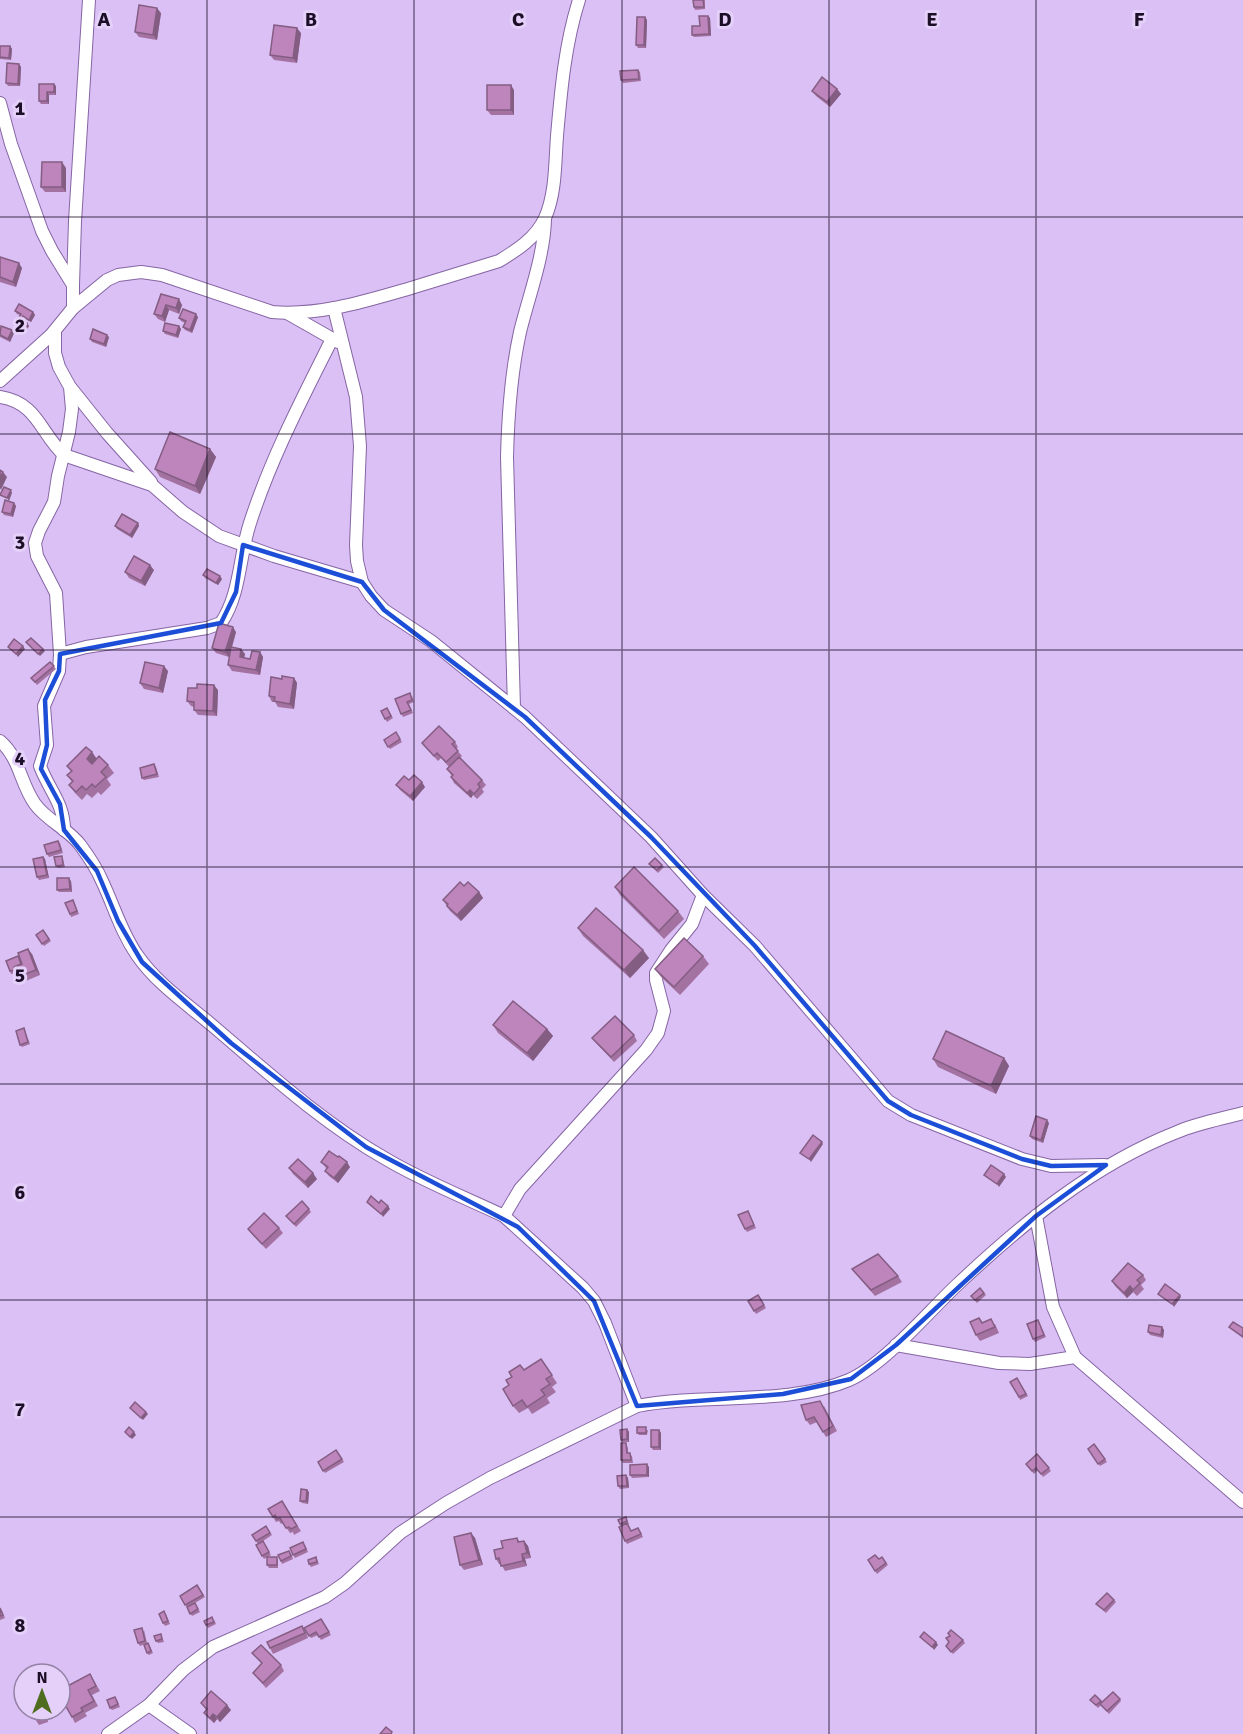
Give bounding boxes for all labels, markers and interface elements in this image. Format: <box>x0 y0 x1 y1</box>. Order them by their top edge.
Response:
text: A <box>98 7 111 32</box>
text: B <box>305 7 317 32</box>
text: C <box>512 7 524 32</box>
text: D <box>718 7 732 32</box>
text: E <box>926 7 938 32</box>
text: F <box>1134 7 1145 32</box>
text: 1 <box>15 96 26 121</box>
text: 2 <box>15 313 25 338</box>
text: 3 <box>15 530 25 555</box>
text: 4 <box>15 746 26 771</box>
text: 5 <box>15 963 25 988</box>
text: 6 <box>15 1180 26 1205</box>
text: 7 <box>15 1397 26 1422</box>
text: 8 <box>15 1613 26 1638</box>
north arrow <box>12 1662 72 1722</box>
text: N <box>36 1668 48 1688</box>

